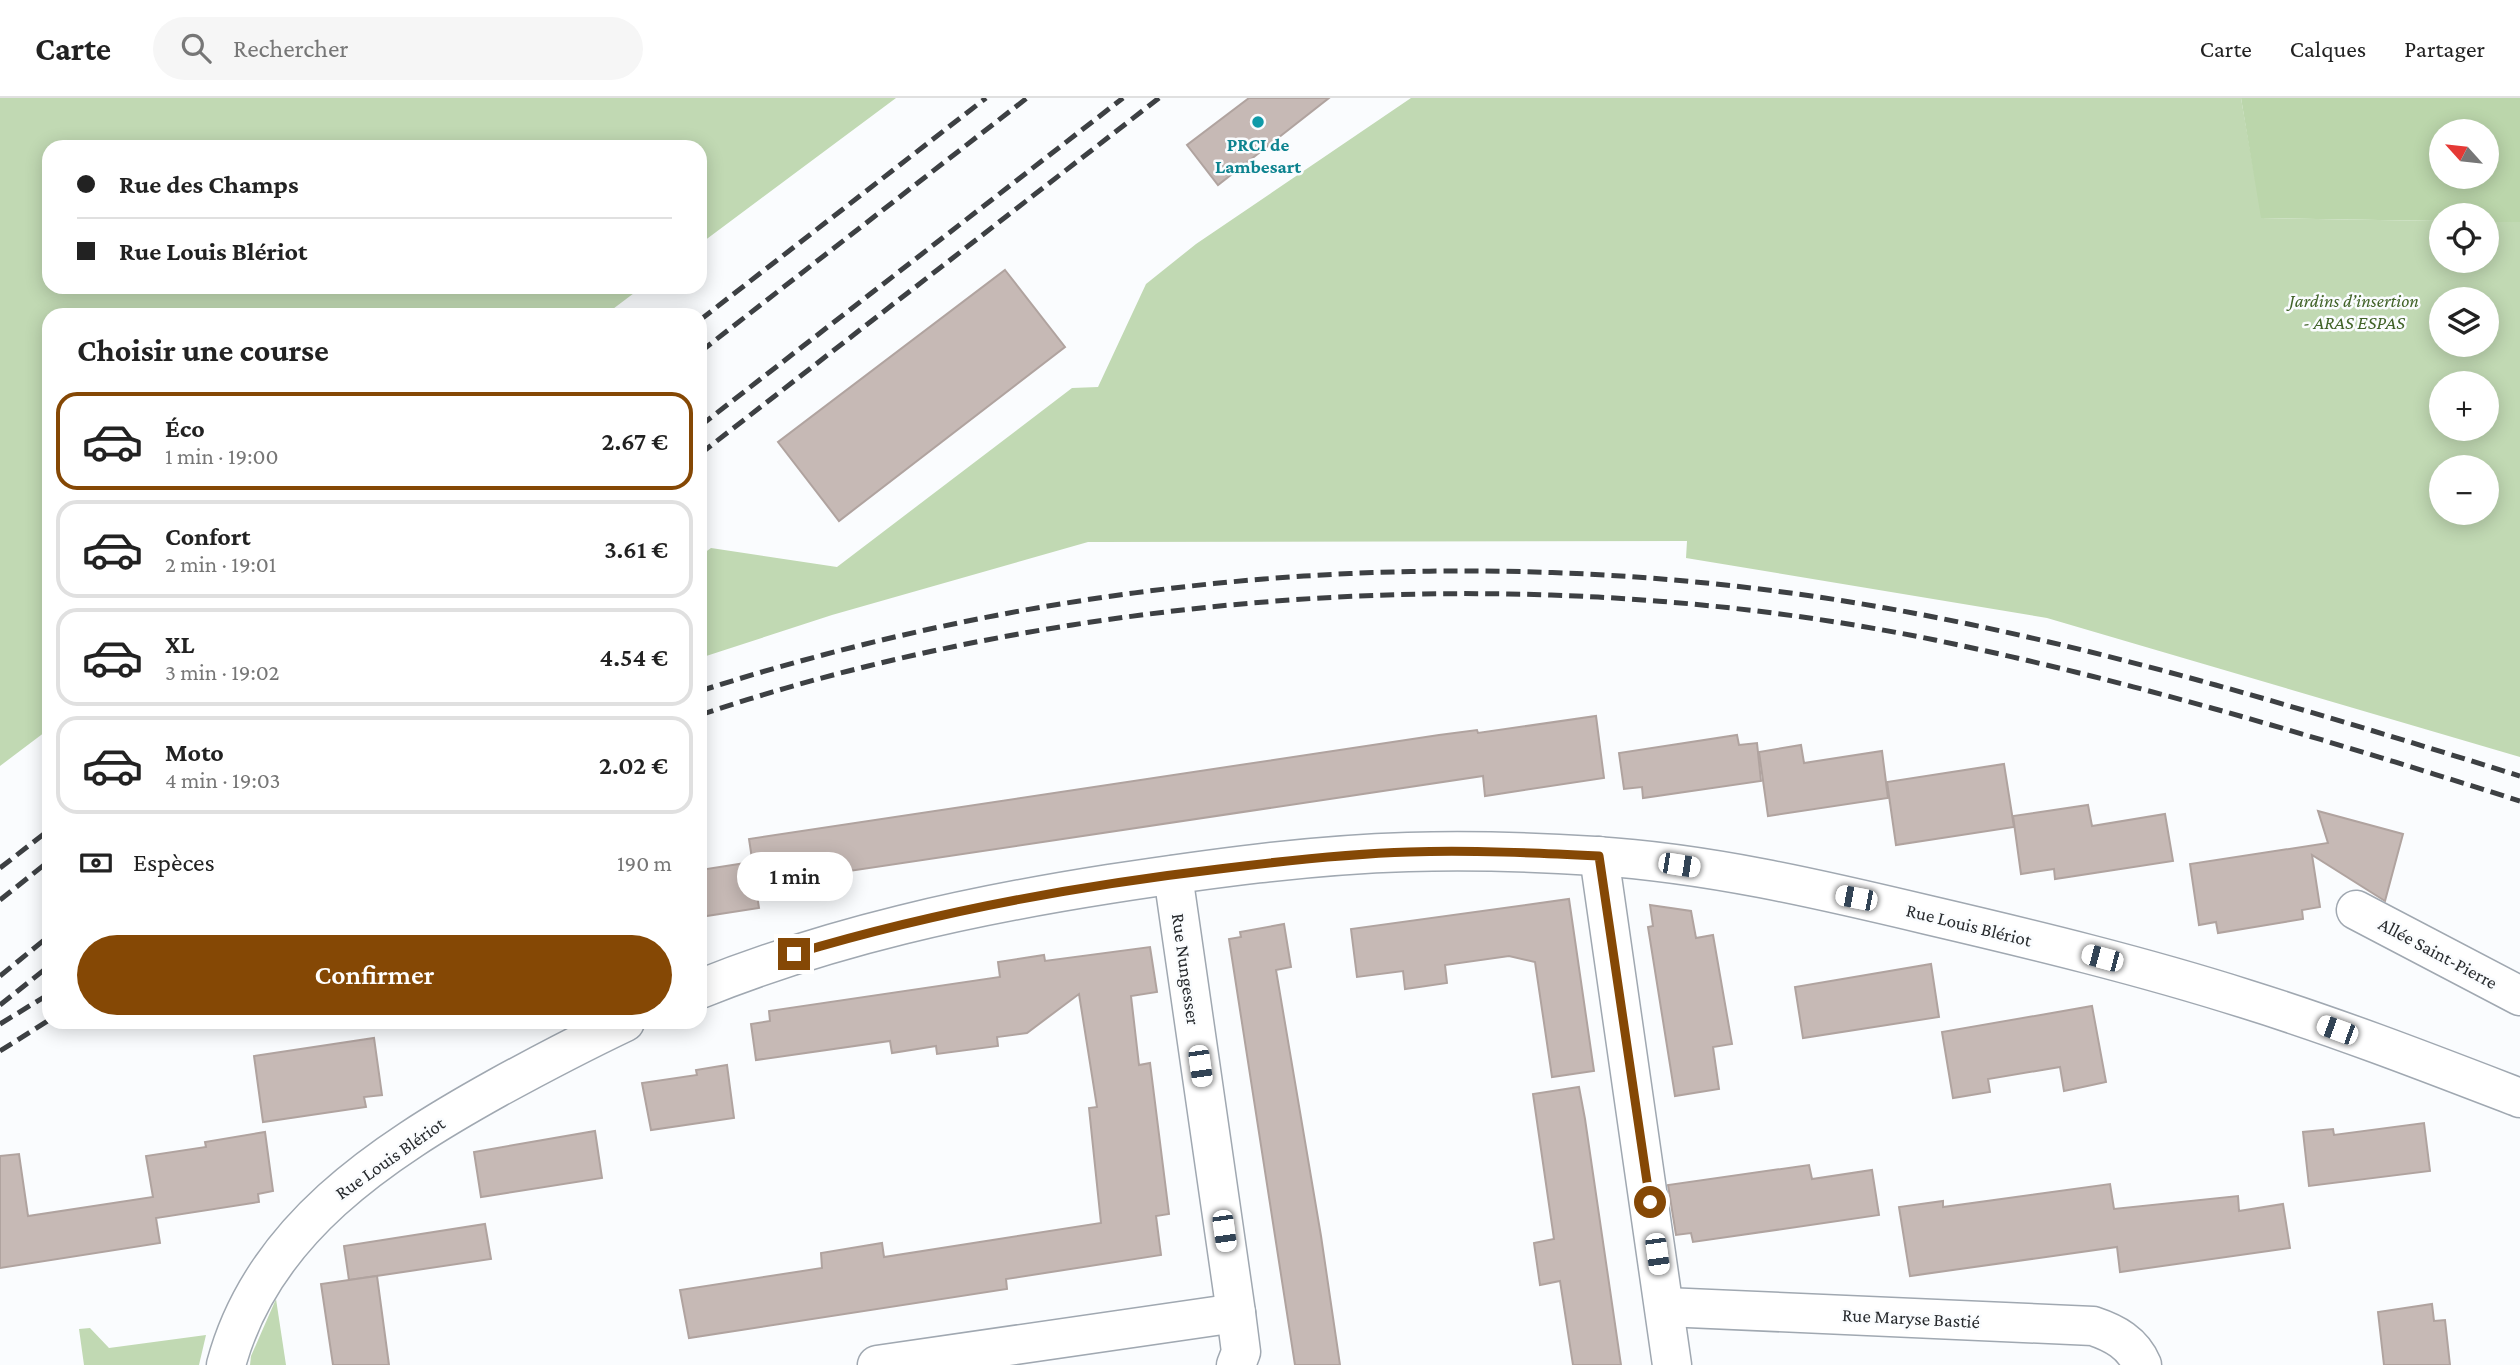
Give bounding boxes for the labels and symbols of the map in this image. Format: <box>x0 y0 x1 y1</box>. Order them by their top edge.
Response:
marker: PRCI de Lambesart <box>1250 114 1266 130</box>
north arrow <box>2429 119 2499 189</box>
place label: PRCI de Lambesart <box>1215 134 1301 177</box>
park label: Jardins d’insertion - ARAS ESPAS <box>2286 290 2419 333</box>
car <box>1657 851 1702 879</box>
callout: 1 min <box>736 852 852 902</box>
car <box>1834 884 1879 912</box>
street label: Rue Louis Blériot <box>1904 899 2035 951</box>
street label: Rue Nungesser <box>1168 912 1204 1026</box>
street label: Allée Saint-Pierre <box>2375 913 2501 993</box>
route end <box>778 938 810 970</box>
car <box>2079 942 2126 974</box>
car <box>2314 1013 2361 1047</box>
car <box>1187 1044 1214 1088</box>
street label: Rue Louis Blériot <box>331 1112 449 1203</box>
route start <box>1634 1186 1666 1218</box>
car <box>1211 1209 1238 1253</box>
car <box>1644 1232 1671 1276</box>
street label: Rue Maryse Bastié <box>1842 1304 1980 1332</box>

